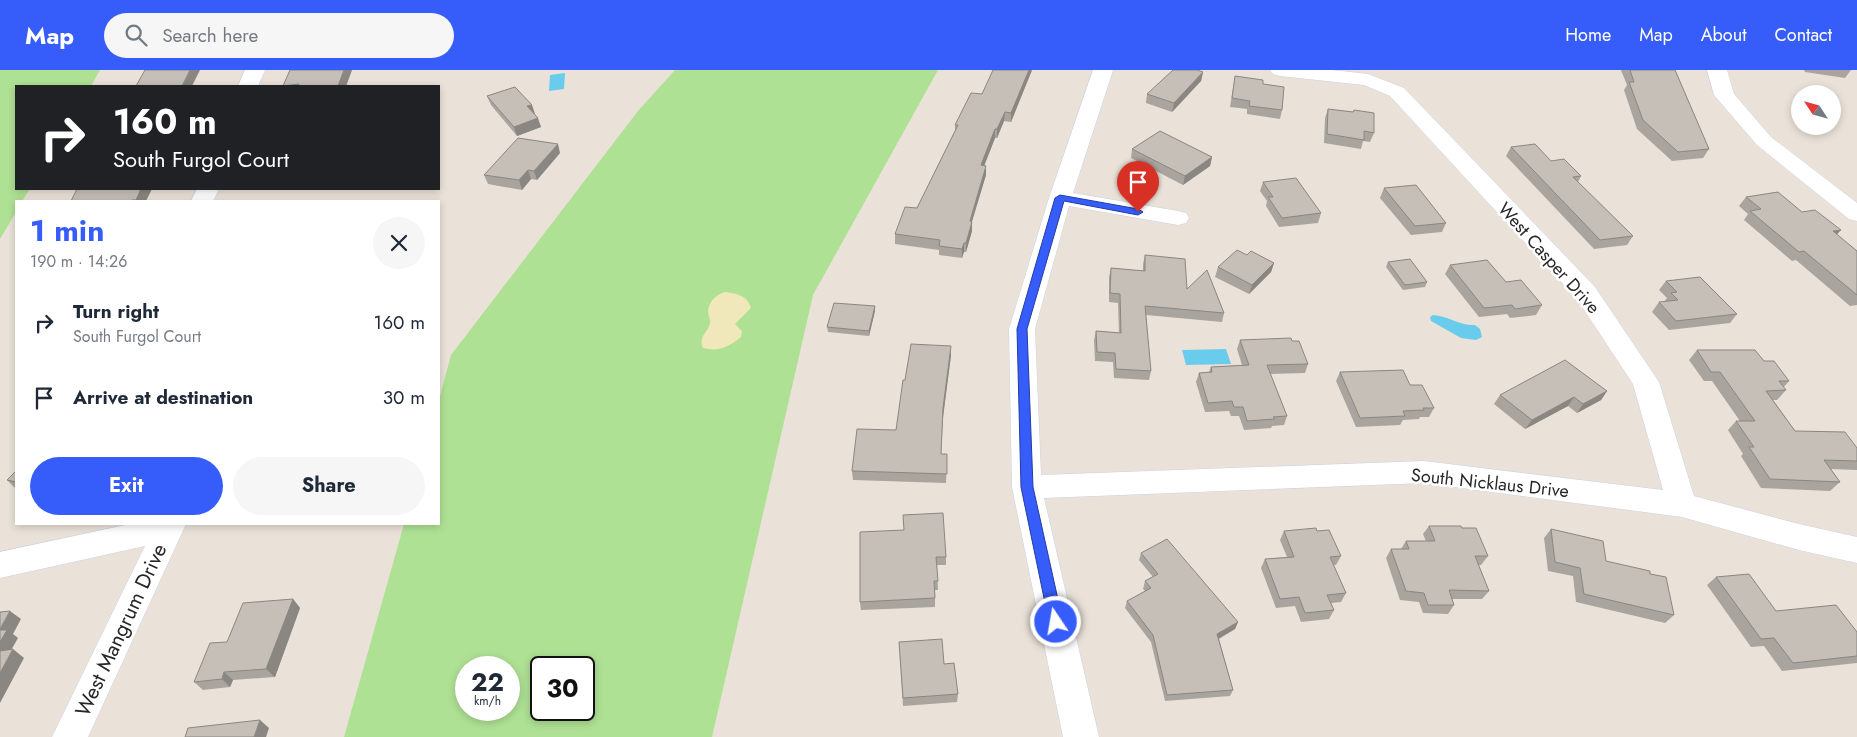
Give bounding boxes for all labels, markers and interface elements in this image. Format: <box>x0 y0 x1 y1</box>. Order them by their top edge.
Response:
search box <box>104 13 454 58</box>
text: Map <box>25 18 74 53</box>
icon: search <box>122 21 150 49</box>
text: Search here <box>162 22 258 49</box>
text: Home <box>1565 22 1611 48</box>
text: Map <box>1639 22 1673 48</box>
text: About <box>1701 22 1746 48</box>
text: Contact <box>1774 22 1832 48</box>
north arrow <box>1791 85 1841 135</box>
map controls <box>1791 85 1841 135</box>
text: 160 m <box>113 97 217 147</box>
icon: right <box>30 105 95 170</box>
text: South Furgol Court <box>113 143 289 175</box>
pin <box>1117 161 1159 212</box>
icon: arrive <box>1124 168 1152 196</box>
street label: West Casper Drive <box>1492 197 1606 319</box>
text: 1 min <box>30 209 104 252</box>
button: close <box>373 217 425 269</box>
text: 190 m · 14:26 <box>30 250 127 273</box>
text: Turn right <box>73 298 159 325</box>
icon: right <box>30 309 58 337</box>
text: 160 m <box>374 309 425 336</box>
text: South Furgol Court <box>73 325 201 348</box>
icon: arrive <box>30 384 58 412</box>
text: Arrive at destination <box>73 384 253 411</box>
text: 30 m <box>383 384 425 411</box>
button: Exit <box>30 457 223 515</box>
button: Share <box>233 457 425 515</box>
street label: South Nicklaus Drive <box>1410 462 1570 504</box>
street label: West Mangrum Drive <box>68 539 174 721</box>
position arrow <box>1029 595 1081 647</box>
speed limit sign: 30 <box>530 656 595 721</box>
text: 22 <box>471 664 504 700</box>
text: km/h <box>474 692 501 710</box>

